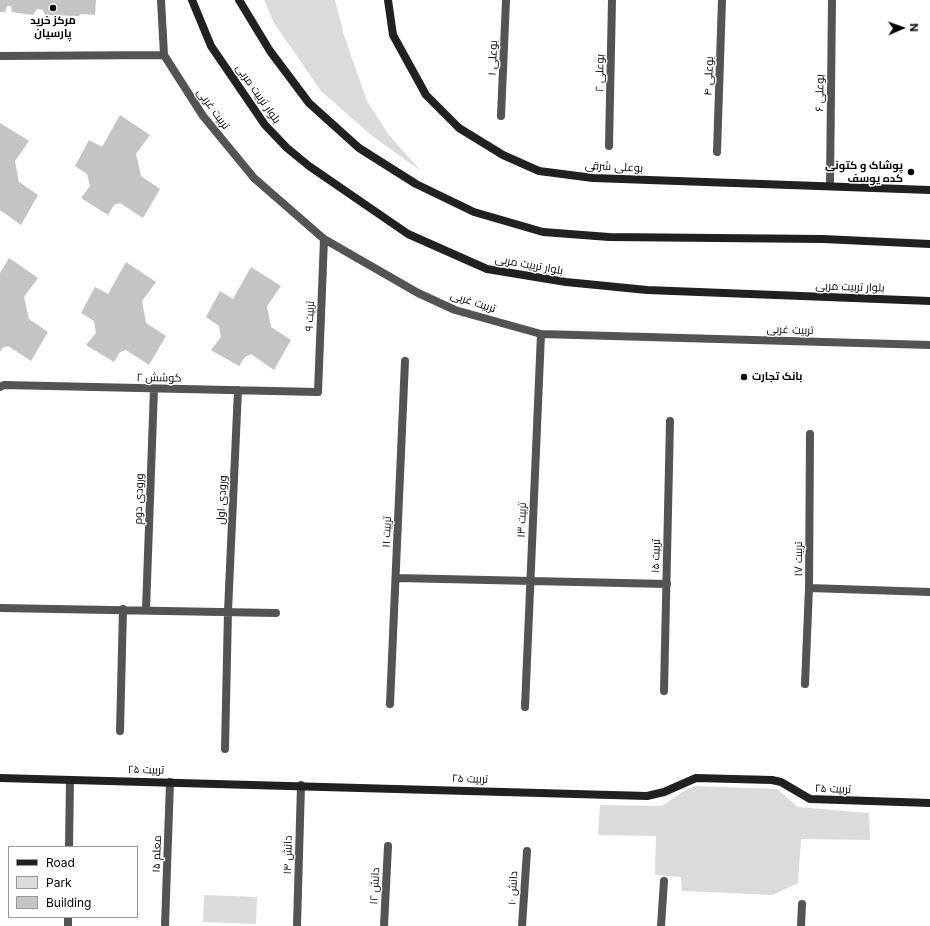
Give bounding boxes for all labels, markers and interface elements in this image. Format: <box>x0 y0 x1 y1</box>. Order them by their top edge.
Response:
marker: مرکز خرید پارسیان <box>48 3 58 13</box>
north arrow <box>882 8 922 48</box>
place label: مرکز خرید پارسیان <box>30 14 76 40</box>
text: N <box>907 23 921 32</box>
street label: بوعلی ۱ <box>486 40 500 76</box>
street label: بوعلی ۲ <box>593 54 607 92</box>
street label: بوعلی ۴ <box>702 56 716 96</box>
street label: بلوار تربیت مربی <box>233 62 283 126</box>
street label: بوعلی ۶ <box>813 74 827 112</box>
street label: تربیت غربی <box>194 86 232 132</box>
street label: بوعلی شرقی <box>584 159 644 175</box>
place label: پوشاک و کتونی کده یوسف <box>825 159 903 185</box>
marker: پوشاک و کتونی کده یوسف <box>906 167 916 177</box>
street label: بلوار تربیت مربی <box>494 252 564 278</box>
street label: بلوار تربیت مربی <box>815 279 885 295</box>
street label: تربیت غربی <box>449 288 497 316</box>
street label: تربیت ۹ <box>303 301 317 331</box>
street label: تربیت غربی <box>766 323 814 337</box>
place label: بانک تجارت <box>752 370 802 384</box>
street label: کوشش ۲ <box>136 371 182 385</box>
marker: بانک تجارت <box>739 372 749 382</box>
street label: ورودی دوم <box>132 473 146 525</box>
street label: ورودی اول <box>214 475 230 525</box>
street label: تربیت ۱۳ <box>515 502 529 538</box>
street label: تربیت ۱۱ <box>380 516 394 548</box>
street label: تربیت ۱۵ <box>649 539 663 573</box>
street label: تربیت ۱۷ <box>792 542 806 576</box>
street label: تربیت ۲۵ <box>128 763 164 777</box>
street label: تربیت ۲۵ <box>452 772 488 786</box>
street label: تربیت ۲۵ <box>815 782 851 796</box>
street label: معلم ۱۵ <box>150 835 164 873</box>
street label: دانش ۱۴ <box>281 836 295 874</box>
legend <box>8 846 138 918</box>
text: Road <box>46 855 75 870</box>
street label: دانش ۱۲ <box>367 867 383 905</box>
street label: دانش ۱۰ <box>506 871 520 905</box>
text: Park <box>46 875 72 890</box>
text: Building <box>46 895 91 910</box>

